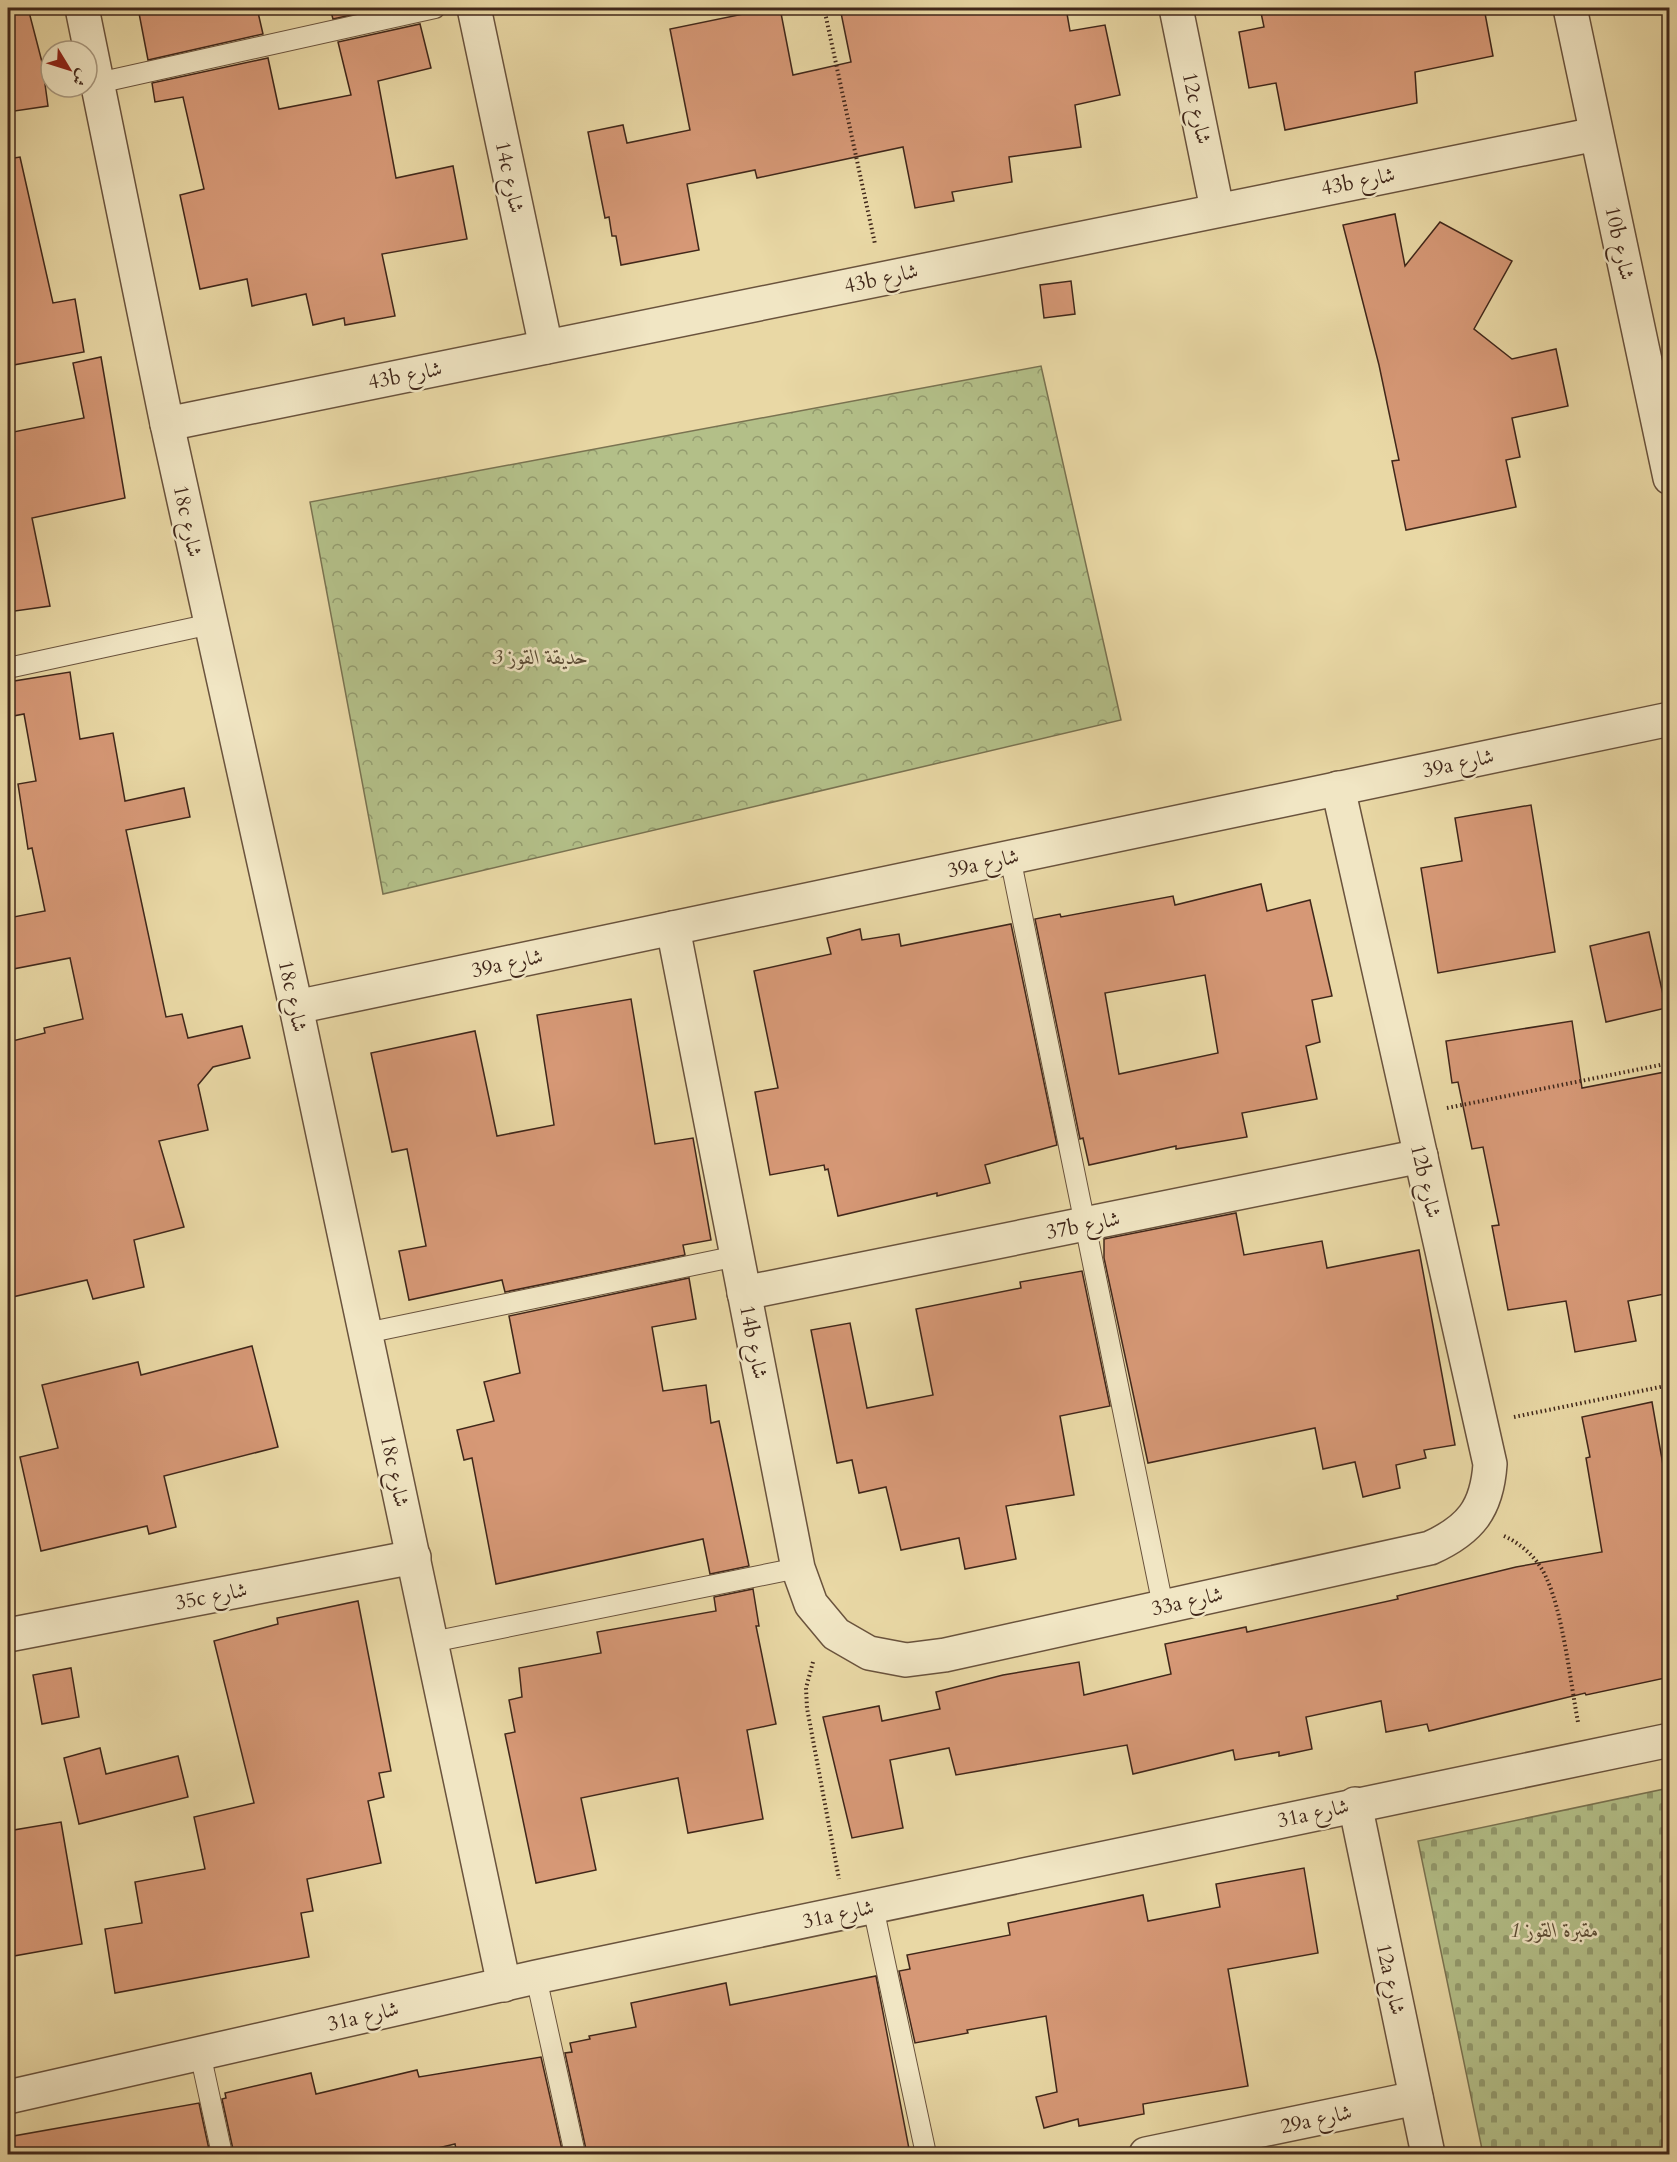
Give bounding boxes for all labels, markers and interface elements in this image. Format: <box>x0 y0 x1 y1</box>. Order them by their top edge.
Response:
north arrow <box>39 39 99 99</box>
text: ش <box>66 65 94 91</box>
street label: 12c شارع <box>1172 69 1218 148</box>
street label: 14c شارع <box>485 138 531 217</box>
street label: 43b شارع <box>1319 160 1398 206</box>
street label: 10b شارع <box>1595 203 1641 283</box>
street label: 43b شارع <box>841 257 921 303</box>
street label: 43b شارع <box>366 354 445 400</box>
street label: 18c شارع <box>163 482 209 561</box>
park label: حديقة القوز 3 <box>492 643 588 672</box>
street label: 39a شارع <box>1420 742 1497 788</box>
street label: 39a شارع <box>945 842 1022 888</box>
street label: 39a شارع <box>469 942 546 988</box>
street label: 18c شارع <box>268 957 314 1036</box>
street label: 12b شارع <box>1400 1141 1448 1222</box>
street label: 37b شارع <box>1044 1204 1123 1250</box>
street label: 14b شارع <box>729 1303 775 1382</box>
street label: 18c شارع <box>370 1432 416 1511</box>
street label: 35c شارع <box>172 1575 250 1621</box>
street label: 33a شارع <box>1149 1580 1226 1626</box>
street label: 31a شارع <box>1275 1792 1352 1838</box>
street label: 31a شارع <box>800 1893 877 1939</box>
park label: مقبرة القوز 1 <box>1509 1916 1599 1945</box>
street label: 12a شارع <box>1366 1941 1412 2018</box>
street label: 31a شارع <box>324 1994 402 2042</box>
street label: 29a شارع <box>1278 2098 1355 2144</box>

